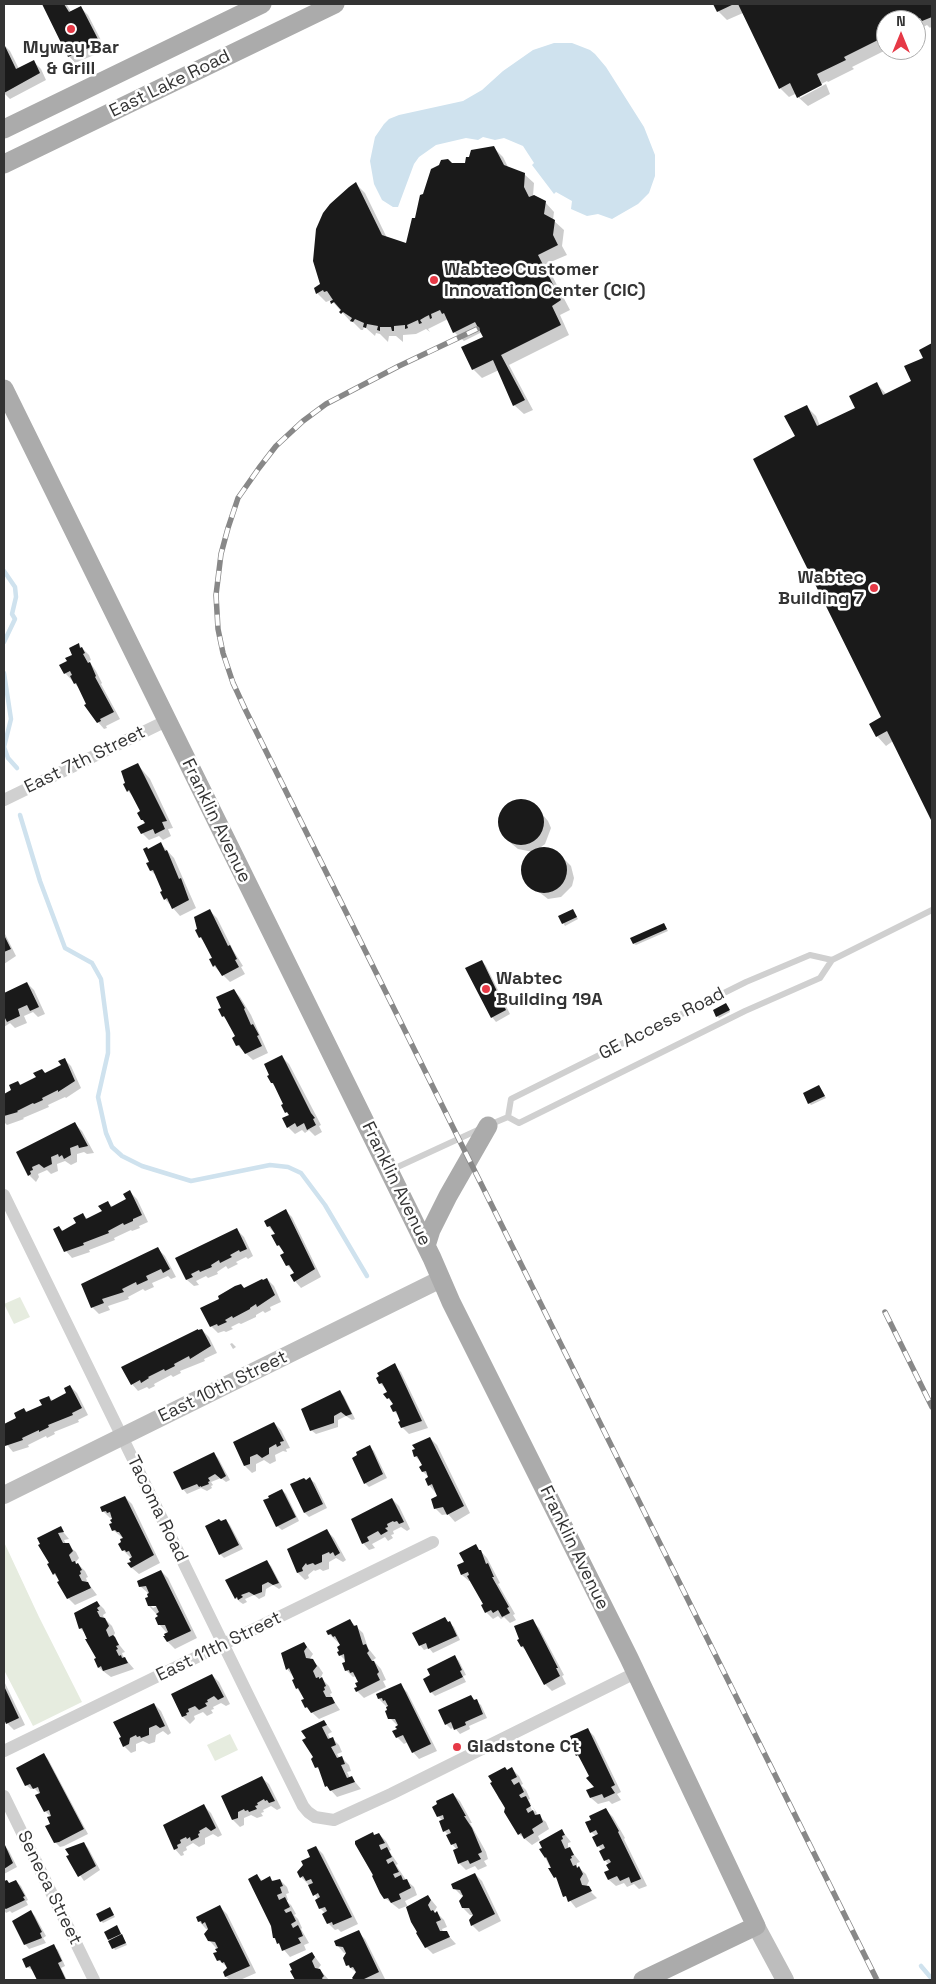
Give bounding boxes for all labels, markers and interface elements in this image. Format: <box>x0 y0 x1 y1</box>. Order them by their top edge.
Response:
north arrow <box>876 10 926 60</box>
text: N <box>896 12 906 30</box>
marker: Myway Bar & Grill <box>65 23 77 35</box>
place label: Myway Bar & Grill <box>23 37 119 80</box>
street label: East Lake Road <box>106 45 234 123</box>
place label: Wabtec Customer Innovation Center (CIC) <box>444 259 645 302</box>
marker: Wabtec Customer Innovation Center (CIC) <box>428 274 440 286</box>
place label: Wabtec Building 7 <box>778 567 864 610</box>
marker: Wabtec Building 7 <box>868 582 880 594</box>
street label: East 7th Street <box>21 721 149 799</box>
street label: Franklin Avenue <box>177 755 255 887</box>
place label: Wabtec Building 19A <box>496 968 603 1011</box>
marker: Wabtec Building 19A <box>480 983 492 995</box>
street label: GE Access Road <box>596 983 728 1065</box>
street label: Franklin Avenue <box>357 1118 435 1250</box>
street label: East 10th Street <box>155 1346 291 1428</box>
street label: Tacoma Road <box>122 1452 192 1566</box>
street label: Franklin Avenue <box>535 1482 613 1614</box>
street label: East 11th Street <box>153 1607 285 1687</box>
place label: Gladstone Ct <box>467 1736 579 1758</box>
marker: Gladstone Ct <box>451 1741 463 1753</box>
street label: Seneca Street <box>12 1827 86 1949</box>

